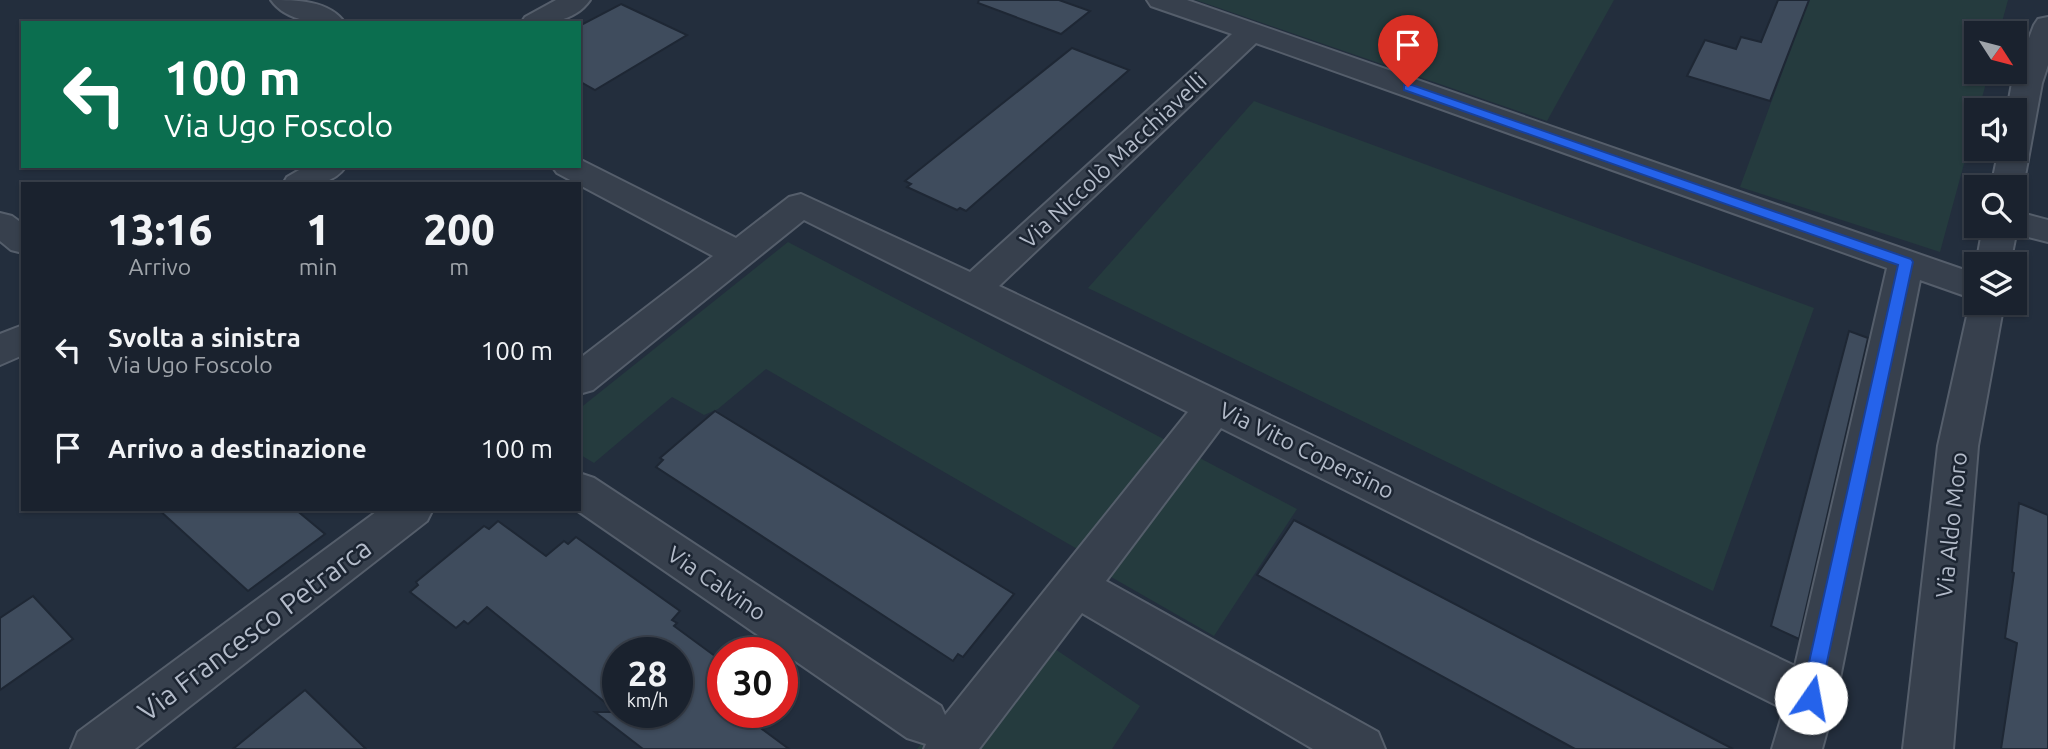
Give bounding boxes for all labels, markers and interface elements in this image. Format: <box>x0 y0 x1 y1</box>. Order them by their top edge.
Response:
pin <box>1378 15 1438 87</box>
north arrow <box>1964 21 2026 84</box>
map controls <box>1964 21 2027 315</box>
icon: arrive <box>1389 26 1427 64</box>
icon: left <box>49 49 140 140</box>
text: 100 m <box>164 49 301 104</box>
street label: Via Niccolò Macchiavelli <box>1015 67 1211 253</box>
button: sound <box>1964 98 2027 161</box>
text: Via Ugo Foscolo <box>164 107 393 143</box>
button: search <box>1964 175 2027 238</box>
text: 13:16 <box>107 206 212 253</box>
text: 1 <box>306 206 330 253</box>
text: 200 <box>424 206 495 253</box>
button: layers <box>1964 252 2027 315</box>
text: Arrivo <box>129 254 191 279</box>
text: min <box>299 254 337 279</box>
text: m <box>449 254 469 279</box>
text: Svolta a sinistra <box>108 323 301 352</box>
icon: left <box>49 331 87 369</box>
text: 100 m <box>481 336 553 365</box>
text: Via Ugo Foscolo <box>108 352 273 377</box>
street label: Via Vito Copersino <box>1216 397 1398 503</box>
icon: arrive <box>49 429 87 467</box>
text: Arrivo a destinazione <box>108 434 367 463</box>
text: 100 m <box>481 434 553 463</box>
street label: Via Aldo Moro <box>1931 451 1971 599</box>
street label: Via Francesco Petrarca <box>132 531 376 727</box>
street label: Via Calvino <box>663 541 771 625</box>
speed limit sign: 30 <box>707 637 798 728</box>
text: 28 <box>628 653 667 693</box>
position arrow <box>1774 661 1848 735</box>
text: km/h <box>627 690 668 710</box>

